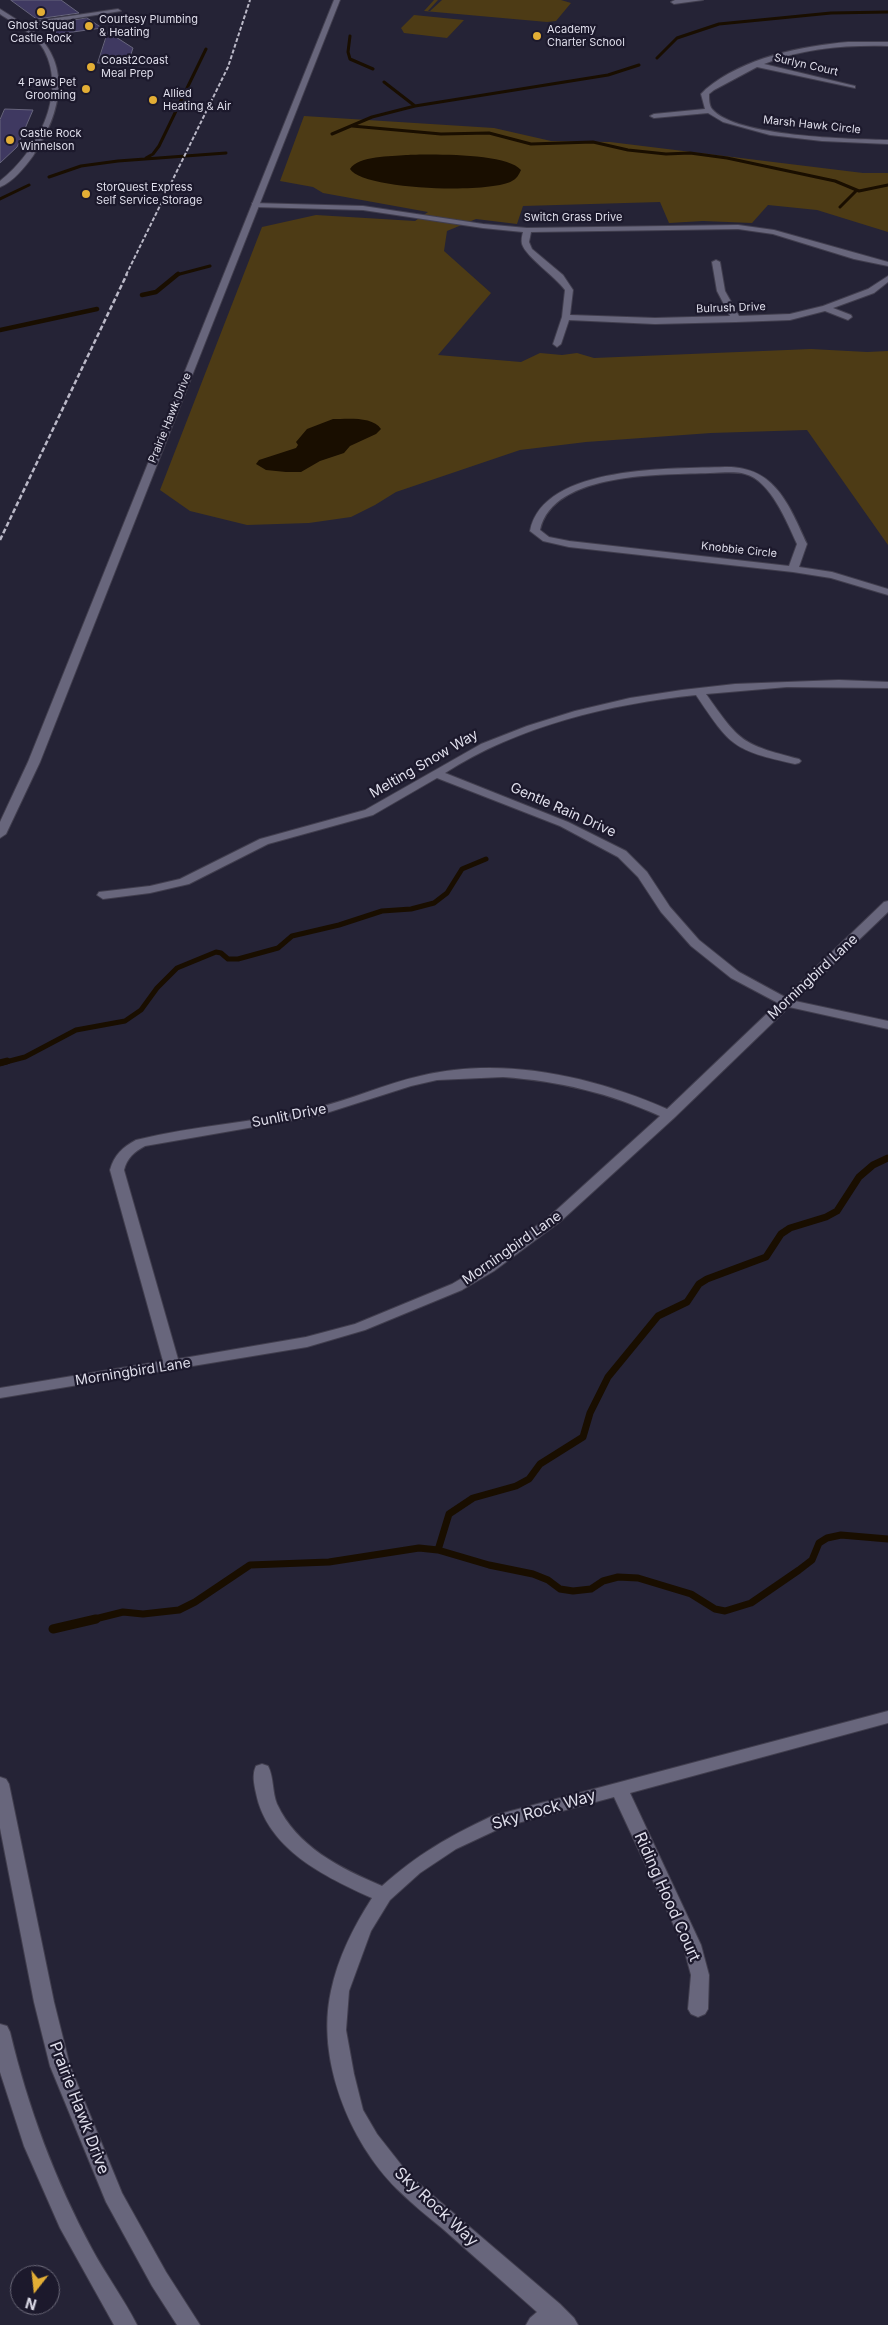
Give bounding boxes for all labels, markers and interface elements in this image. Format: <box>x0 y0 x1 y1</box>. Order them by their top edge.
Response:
marker: Ghost Squad Castle Rock <box>35 6 47 18</box>
place label: Courtesy Plumbing & Heating <box>99 13 198 39</box>
place label: Ghost Squad Castle Rock <box>7 19 75 45</box>
marker: Courtesy Plumbing & Heating <box>83 20 95 32</box>
place label: Academy Charter School <box>547 23 625 49</box>
marker: Academy Charter School <box>531 30 543 42</box>
street label: Surlyn Court <box>773 51 839 79</box>
place label: Coast2Coast Meal Prep <box>101 54 168 80</box>
marker: Coast2Coast Meal Prep <box>85 61 97 73</box>
place label: 4 Paws Pet Grooming <box>18 76 76 102</box>
marker: 4 Paws Pet Grooming <box>80 83 92 95</box>
place label: Allied Heating & Air <box>163 87 231 113</box>
marker: Allied Heating & Air <box>147 94 159 106</box>
street label: Marsh Hawk Circle <box>762 113 862 137</box>
place label: Castle Rock Winnelson <box>20 127 82 153</box>
marker: Castle Rock Winnelson <box>4 134 16 146</box>
place label: StorQuest Express Self Service Storage <box>96 181 202 207</box>
marker: StorQuest Express Self Service Storage <box>80 188 92 200</box>
street label: Switch Grass Drive <box>524 211 622 225</box>
street label: Bulrush Drive <box>696 300 766 316</box>
street label: Prairie Hawk Drive <box>146 371 194 465</box>
street label: Knobbie Circle <box>700 539 778 561</box>
street label: Melting Snow Way <box>367 726 481 802</box>
street label: Gentle Rain Drive <box>507 779 619 841</box>
street label: Morningbird Lane <box>765 931 861 1023</box>
street label: Sunlit Drive <box>250 1101 328 1131</box>
street label: Morningbird Lane <box>459 1208 565 1288</box>
street label: Morningbird Lane <box>74 1355 192 1389</box>
street label: Sky Rock Way <box>490 1786 598 1834</box>
street label: Riding Hood Court <box>630 1829 704 1965</box>
street label: Prairie Hawk Drive <box>45 2039 113 2177</box>
street label: Sky Rock Way <box>390 2163 482 2251</box>
north arrow <box>10 2265 60 2315</box>
text: N <box>24 2294 38 2314</box>

